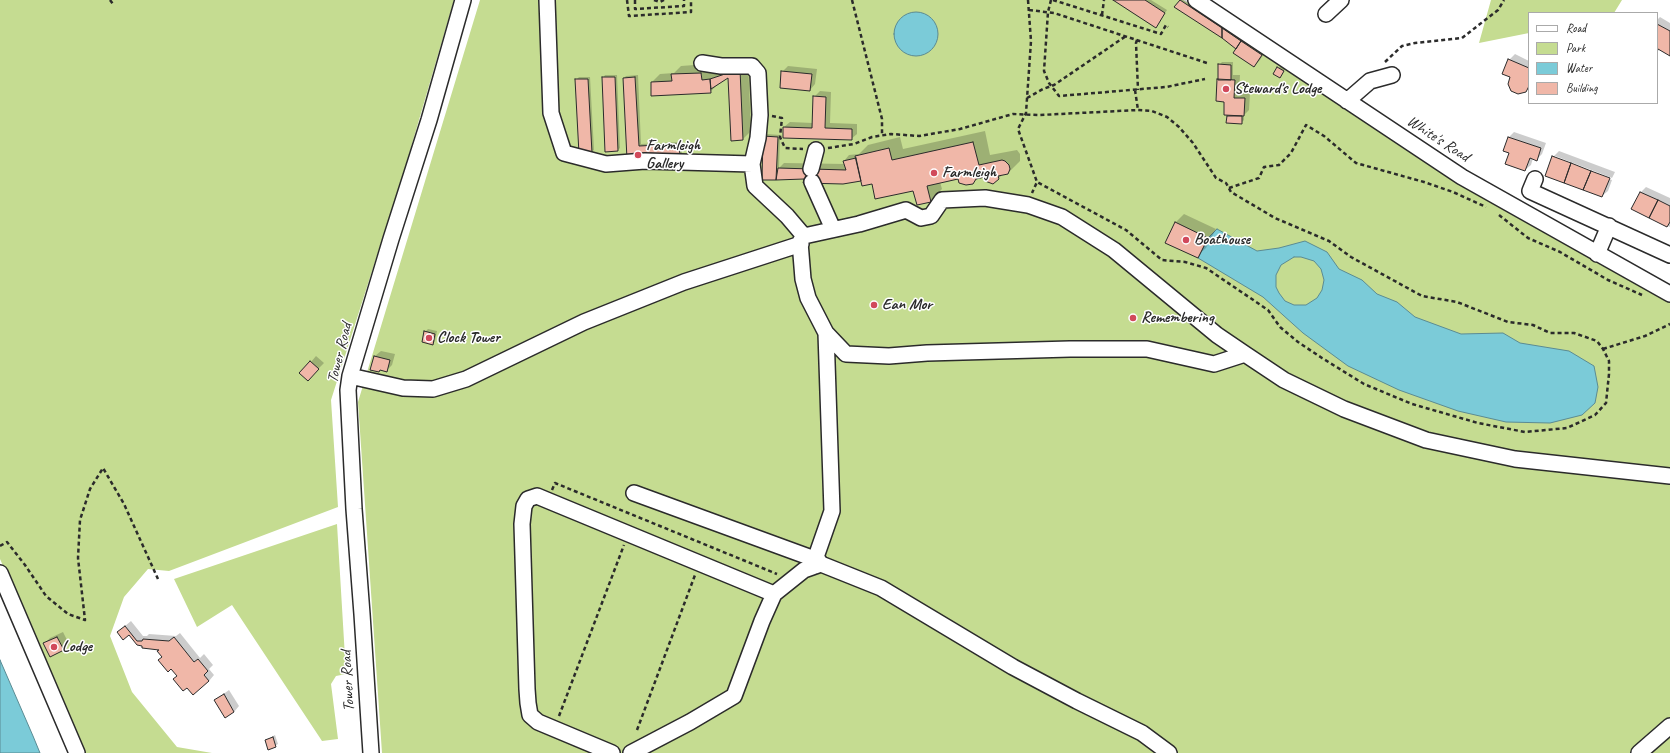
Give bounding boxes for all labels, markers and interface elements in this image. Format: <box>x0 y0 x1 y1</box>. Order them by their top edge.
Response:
legend <box>1528 12 1658 104</box>
text: Road <box>1566 20 1586 36</box>
text: Park <box>1566 40 1585 56</box>
text: Water <box>1566 60 1592 76</box>
place label: Steward's Lodge <box>1234 79 1321 99</box>
text: Building <box>1566 80 1598 96</box>
marker: Steward's Lodge <box>1221 84 1231 94</box>
street label: White's Road <box>1403 112 1473 166</box>
place label: Farmleigh Gallery <box>646 136 700 174</box>
marker: Farmleigh Gallery <box>633 150 643 160</box>
place label: Farmleigh <box>942 163 996 183</box>
marker: Farmleigh <box>929 168 939 178</box>
place label: Boathouse <box>1194 230 1250 250</box>
marker: Boathouse <box>1181 235 1191 245</box>
place label: Ean Mor <box>882 295 932 315</box>
marker: Ean Mor <box>869 300 879 310</box>
place label: Remembering <box>1141 308 1214 328</box>
marker: Remembering <box>1128 313 1138 323</box>
street label: Tower Road <box>323 321 357 385</box>
place label: Clock Tower <box>437 328 500 348</box>
marker: Clock Tower <box>424 333 434 343</box>
place label: Lodge <box>62 637 92 657</box>
marker: Lodge <box>49 642 59 652</box>
street label: Tower Road <box>337 650 359 712</box>

